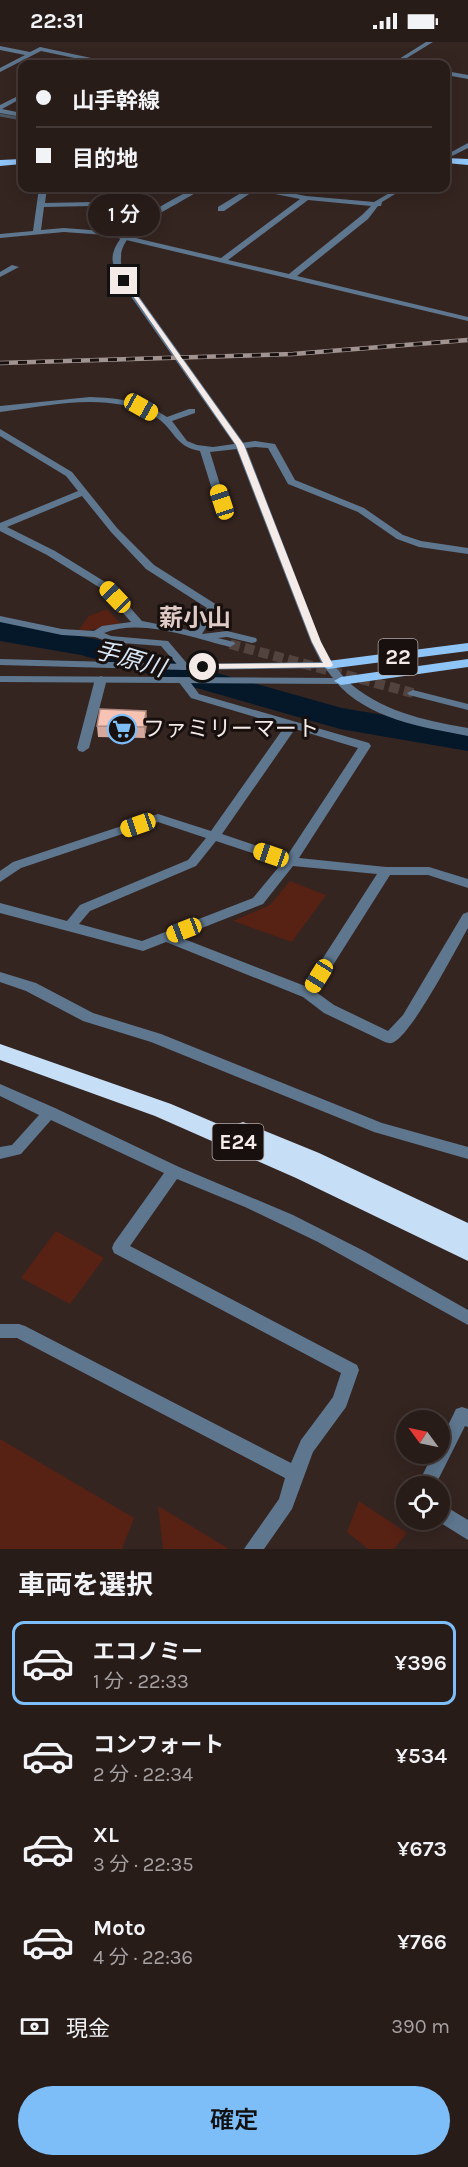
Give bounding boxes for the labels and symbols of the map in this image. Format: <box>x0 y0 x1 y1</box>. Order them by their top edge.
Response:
callout: 1 分 <box>88 194 160 236</box>
route end <box>110 267 137 294</box>
car <box>121 390 161 424</box>
car <box>208 482 236 522</box>
car <box>96 578 134 616</box>
district label: 薪小山 <box>159 604 231 632</box>
water label: 手原川 <box>92 636 171 683</box>
road number: 22 <box>378 639 418 675</box>
route start <box>189 653 216 680</box>
supermarket icon: ファミリーマート <box>106 713 138 745</box>
place label: ファミリーマート <box>143 716 319 742</box>
car <box>118 811 158 839</box>
car <box>251 841 291 869</box>
car <box>164 915 204 945</box>
car <box>302 956 336 996</box>
road number: E24 <box>212 1124 264 1160</box>
north arrow <box>396 1410 450 1464</box>

